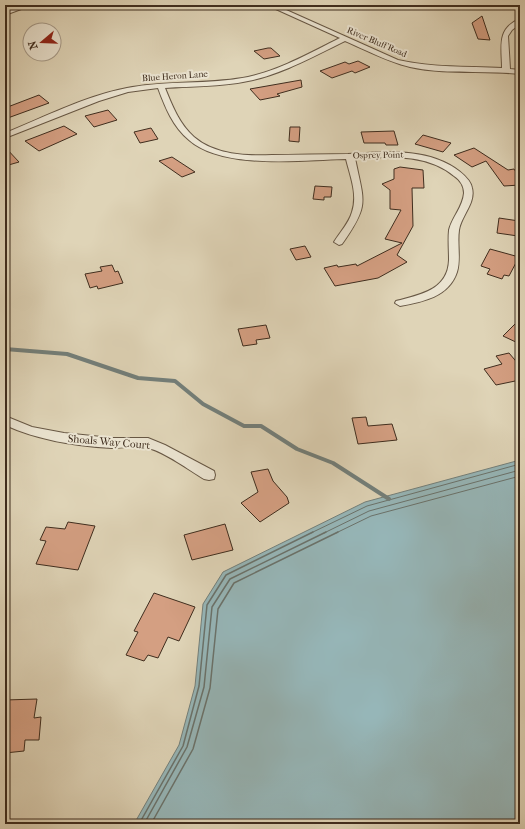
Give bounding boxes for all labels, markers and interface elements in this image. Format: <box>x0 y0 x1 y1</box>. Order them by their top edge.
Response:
north arrow <box>22 22 62 62</box>
street label: River Bluff Road <box>345 25 409 59</box>
text: N <box>25 38 41 51</box>
street label: Blue Heron Lane <box>142 69 209 83</box>
street label: Osprey Point <box>352 150 404 160</box>
street label: Shoals Way Court <box>67 432 151 452</box>

